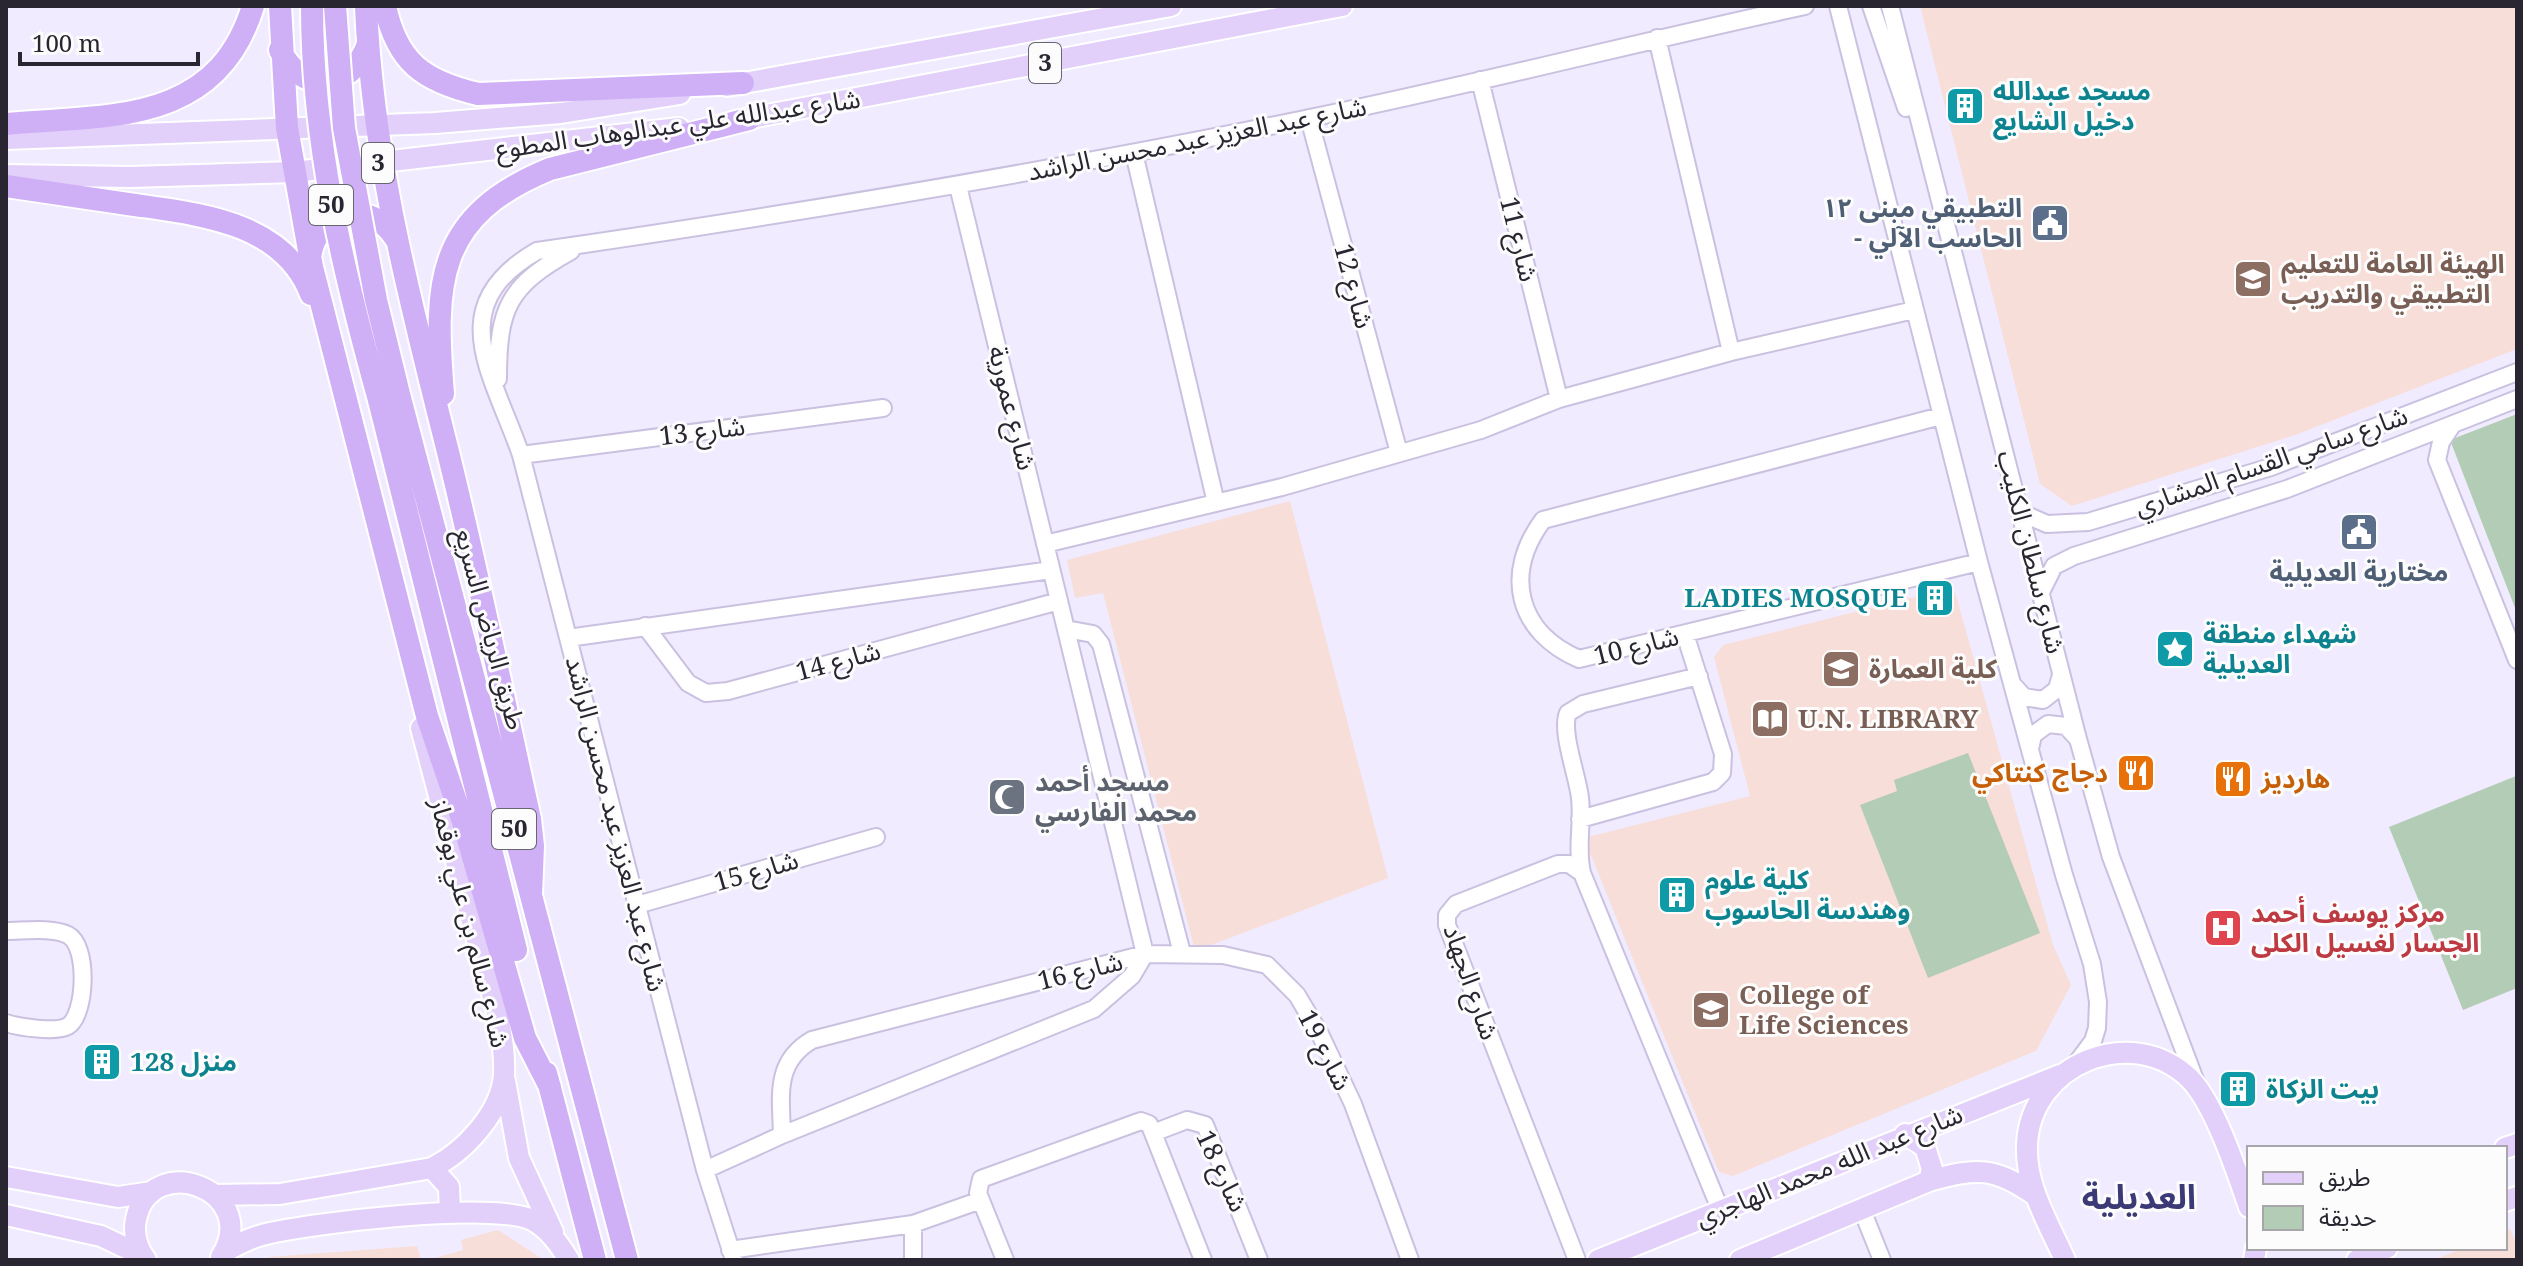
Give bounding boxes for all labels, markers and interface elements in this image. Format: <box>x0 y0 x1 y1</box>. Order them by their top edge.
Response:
scale bar <box>20 16 198 66</box>
text: 100 m <box>32 26 101 59</box>
road number: 3 <box>1029 43 1061 83</box>
place label: مسجد عبدالله دخيل الشايع <box>1993 72 2151 140</box>
street label: شارع عبدالله علي عبدالوهاب المطوع <box>493 80 863 169</box>
building icon: مسجد عبدالله دخيل الشايع <box>1944 85 1986 127</box>
street label: شارع عبد العزيز عبد محسن الراشد <box>1024 87 1370 191</box>
road number: 3 <box>362 143 394 183</box>
road number: 50 <box>309 185 353 225</box>
place label: التطبيقي مبنى ١٢ - الحاسب الآلي <box>1822 189 2022 259</box>
street label: شارع 11 <box>1490 192 1548 286</box>
public building icon: التطبيقي مبنى ١٢ - الحاسب الآلي <box>2029 202 2071 244</box>
street label: شارع 12 <box>1324 239 1384 333</box>
place label: الهيئة العامة للتعليم التطبيقي والتدريب <box>2281 245 2505 315</box>
school or university icon: الهيئة العامة للتعليم التطبيقي والتدريب <box>2232 258 2274 300</box>
street label: شارع عمورية <box>978 342 1046 474</box>
street label: شارع سامي القسام المشاري <box>2129 396 2413 527</box>
street label: شارع 13 <box>657 407 747 455</box>
street label: شارع سلطان الكليب <box>1987 446 2075 658</box>
public building icon: مختارية العديلية <box>2338 511 2380 553</box>
street label: طريق الرياض السريع <box>444 524 535 734</box>
place label: مختارية العديلية <box>2270 553 2448 589</box>
building icon: LADIES MOSQUE <box>1914 577 1956 619</box>
place label: LADIES MOSQUE <box>1684 579 1907 615</box>
place label: شهداء منطقة العديلية <box>2203 615 2357 681</box>
street label: شارع 10 <box>1589 617 1683 675</box>
place icon: شهداء منطقة العديلية <box>2154 628 2196 670</box>
street label: شارع 14 <box>791 631 885 691</box>
school or university icon: كلية العمارة <box>1820 648 1862 690</box>
place label: كلية العمارة <box>1869 650 1998 686</box>
street label: شارع عبد العزيز عبد محسن الراشد <box>556 652 676 996</box>
library icon: U.N. LIBRARY <box>1749 698 1791 740</box>
place label: U.N. LIBRARY <box>1798 700 1979 736</box>
restaurant icon: دجاج كنتاكي <box>2115 752 2157 794</box>
place label: دجاج كنتاكي <box>1972 754 2108 794</box>
restaurant icon: هارديز <box>2212 758 2254 800</box>
place label: هارديز <box>2260 760 2330 796</box>
place label: مسجد أحمد محمد الفارسي <box>1035 763 1197 833</box>
mosque icon: مسجد أحمد محمد الفارسي <box>986 776 1028 818</box>
street label: شارع سالم بن علي بوقماز <box>419 793 519 1052</box>
road number: 50 <box>492 809 536 849</box>
street label: شارع 15 <box>709 841 803 901</box>
place label: كلية علوم وهندسة الحاسوب <box>1705 861 1910 927</box>
building icon: كلية علوم وهندسة الحاسوب <box>1656 874 1698 916</box>
place label: مركز يوسف أحمد الجسار لغسيل الكلى <box>2251 894 2479 960</box>
hospital icon: مركز يوسف أحمد الجسار لغسيل الكلى <box>2202 907 2244 949</box>
street label: شارع الجهاد <box>1433 919 1509 1045</box>
street label: شارع 16 <box>1033 942 1127 1000</box>
place label: College of Life Sciences <box>1739 976 1909 1042</box>
school or university icon: College of Life Sciences <box>1690 989 1732 1031</box>
street label: شارع 19 <box>1288 1003 1362 1097</box>
building icon: منزل 128 <box>81 1041 123 1083</box>
place label: منزل 128 <box>130 1043 237 1079</box>
building icon: بيت الزكاة <box>2217 1068 2259 1110</box>
place label: بيت الزكاة <box>2266 1070 2379 1106</box>
street label: شارع عبد الله محمد الهاجري <box>1690 1095 1969 1238</box>
street label: شارع 18 <box>1186 1124 1258 1218</box>
legend <box>2247 1146 2507 1250</box>
text: طريق <box>2319 1160 2371 1193</box>
district label: العديلية <box>2082 1173 2196 1219</box>
text: حديقة <box>2319 1200 2377 1233</box>

